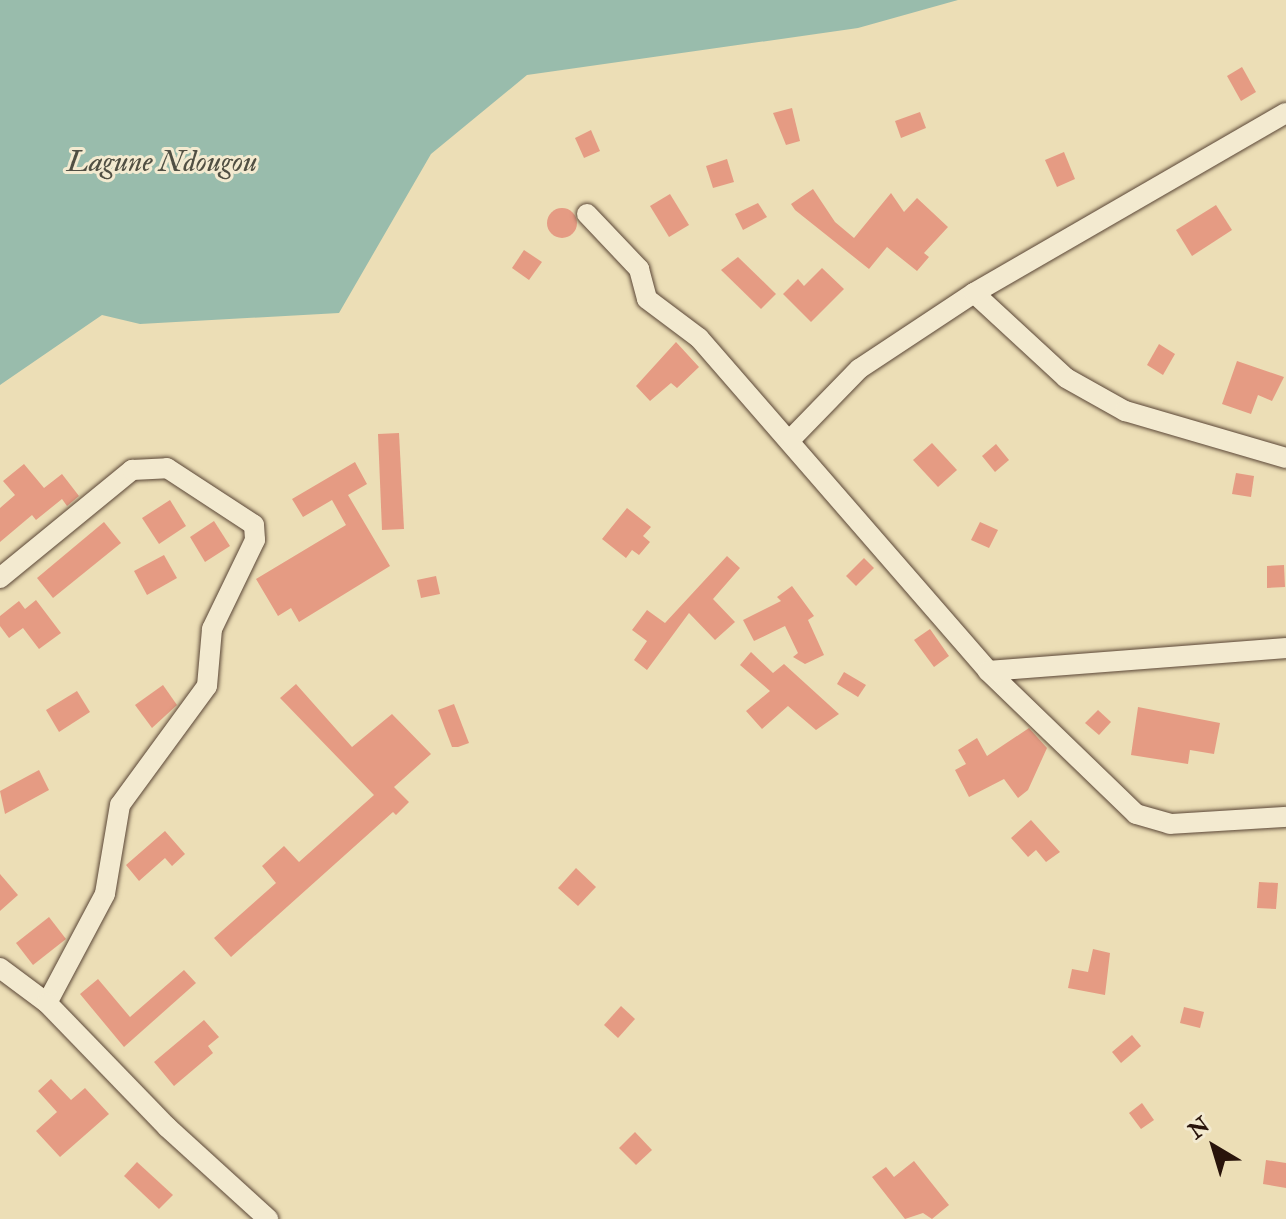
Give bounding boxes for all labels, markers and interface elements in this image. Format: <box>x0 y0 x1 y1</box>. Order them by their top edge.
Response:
water label: Lagune Ndougou <box>67 144 257 180</box>
north arrow <box>1174 1107 1254 1187</box>
text: N <box>1183 1111 1216 1145</box>

